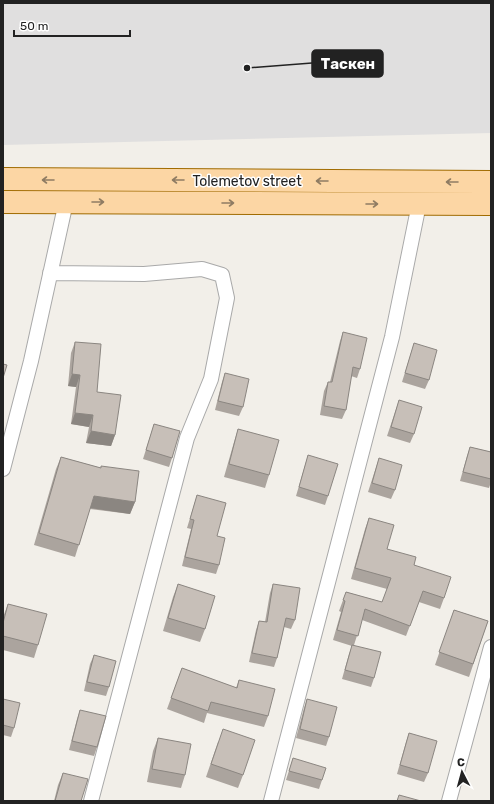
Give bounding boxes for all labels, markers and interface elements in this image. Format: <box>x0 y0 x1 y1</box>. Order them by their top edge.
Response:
scale bar <box>14 12 130 38</box>
text: 50 m <box>20 19 48 33</box>
callout: Таскен <box>312 50 383 77</box>
text: Таскен <box>321 55 375 73</box>
street label: Tolemetov street <box>192 173 302 190</box>
one-way arrow <box>42 176 55 184</box>
one-way arrow <box>172 176 185 184</box>
one-way arrow <box>316 177 329 185</box>
one-way arrow <box>446 178 459 186</box>
one-way arrow <box>91 198 104 206</box>
one-way arrow <box>221 199 234 207</box>
one-way arrow <box>365 200 378 208</box>
north arrow <box>442 752 482 792</box>
text: С <box>456 756 466 769</box>

